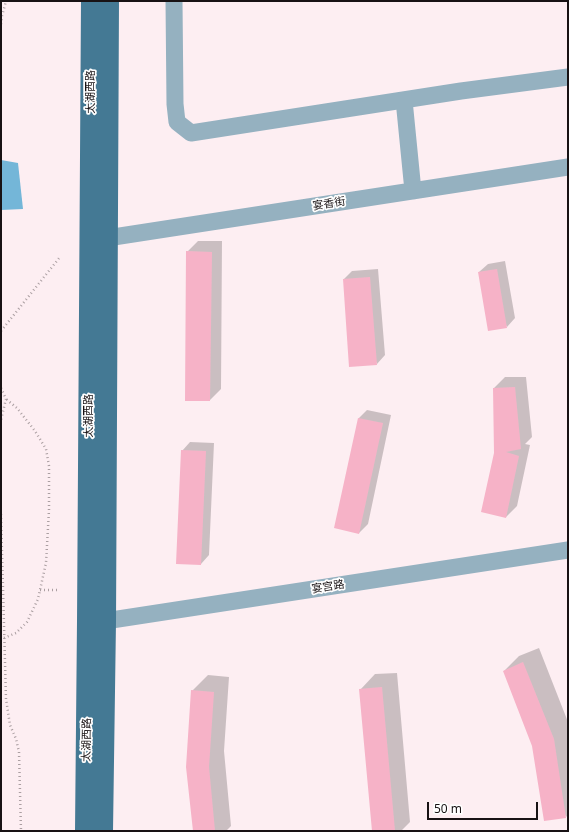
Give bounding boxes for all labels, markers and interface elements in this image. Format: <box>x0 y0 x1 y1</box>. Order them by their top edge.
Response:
street label: 太湖西路 <box>84 70 98 114</box>
street label: 宴香街 <box>312 195 346 213</box>
street label: 太湖西路 <box>82 394 96 438</box>
street label: 宴宫路 <box>311 578 345 596</box>
street label: 太湖西路 <box>80 718 94 762</box>
scale bar <box>429 794 540 820</box>
text: 50 m <box>434 800 462 817</box>

